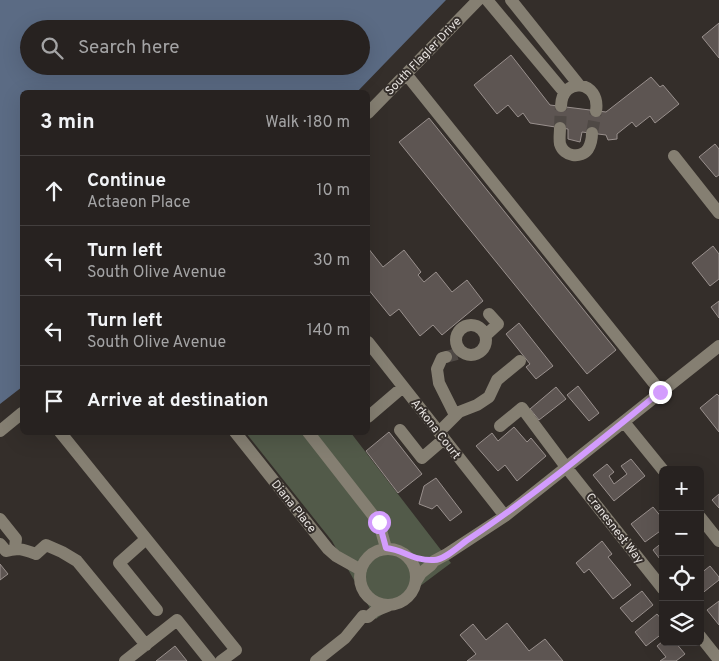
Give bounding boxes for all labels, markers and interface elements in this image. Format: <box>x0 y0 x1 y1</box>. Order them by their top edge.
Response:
street label: South Flagler Drive <box>382 14 465 99</box>
search box <box>20 20 370 75</box>
icon: search <box>38 34 66 62</box>
text: Search here <box>78 36 180 60</box>
text: 3 min <box>40 109 95 136</box>
text: Walk · 180 m <box>265 113 350 133</box>
text: Continue <box>87 169 166 193</box>
icon: ahead <box>40 177 68 205</box>
text: 10 m <box>316 181 350 201</box>
text: Actaeon Place <box>87 193 190 213</box>
text: Turn left <box>87 239 163 263</box>
icon: left <box>40 247 68 275</box>
text: 30 m <box>313 251 350 271</box>
text: South Olive Avenue <box>87 263 226 283</box>
text: Turn left <box>87 309 163 333</box>
icon: left <box>40 317 68 345</box>
text: 140 m <box>307 321 350 341</box>
text: South Olive Avenue <box>87 333 226 353</box>
route end <box>649 381 672 404</box>
icon: arrive <box>40 387 68 415</box>
text: Arrive at destination <box>87 389 268 413</box>
street label: Arkona Court <box>407 396 464 463</box>
map controls <box>659 466 704 646</box>
button: + <box>659 466 704 511</box>
street label: Diana Place <box>267 477 319 536</box>
street label: Cranesnest Way <box>581 490 647 567</box>
route start <box>368 511 391 534</box>
button: − <box>659 511 704 556</box>
button: locate <box>659 556 704 601</box>
button: layers <box>659 601 704 646</box>

